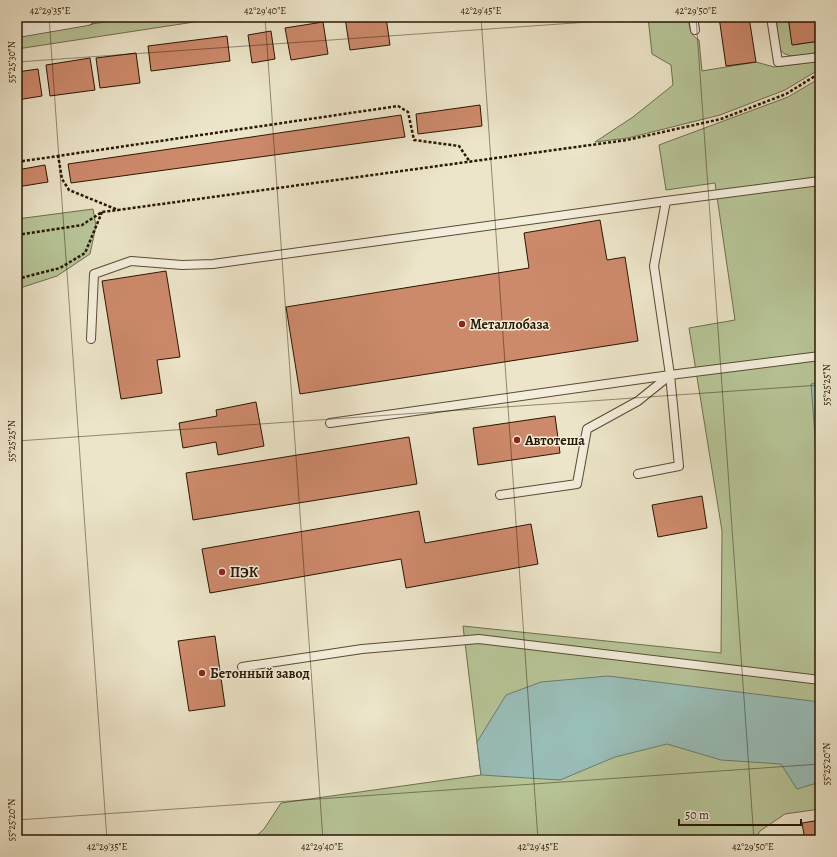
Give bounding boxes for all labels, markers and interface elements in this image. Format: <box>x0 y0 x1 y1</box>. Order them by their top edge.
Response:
text: 42°29'35"E <box>30 4 70 17</box>
text: 42°29'40"E <box>244 4 286 17</box>
text: 42°29'45"E <box>460 4 502 17</box>
text: 42°29'50"E <box>675 4 717 17</box>
text: 55°25'30"N <box>5 41 18 83</box>
place label: Металлобаза <box>470 315 550 334</box>
marker: Металлобаза <box>457 319 467 329</box>
text: 55°25'25"N <box>820 364 833 406</box>
text: 55°25'25"N <box>5 420 18 462</box>
place label: Автотеша <box>524 431 585 450</box>
marker: Автотеша <box>512 435 522 445</box>
place label: ПЭК <box>230 563 259 582</box>
marker: ПЭК <box>217 567 227 577</box>
place label: Бетонный завод <box>210 664 310 683</box>
marker: Бетонный завод <box>197 668 207 678</box>
text: 55°25'20"N <box>820 743 833 785</box>
text: 55°25'20"N <box>5 799 18 841</box>
scale bar <box>679 801 801 827</box>
text: 50 m <box>685 807 709 823</box>
text: 42°29'35"E <box>87 840 127 853</box>
text: 42°29'40"E <box>301 840 343 853</box>
text: 42°29'45"E <box>517 840 559 853</box>
text: 42°29'50"E <box>732 840 774 853</box>

